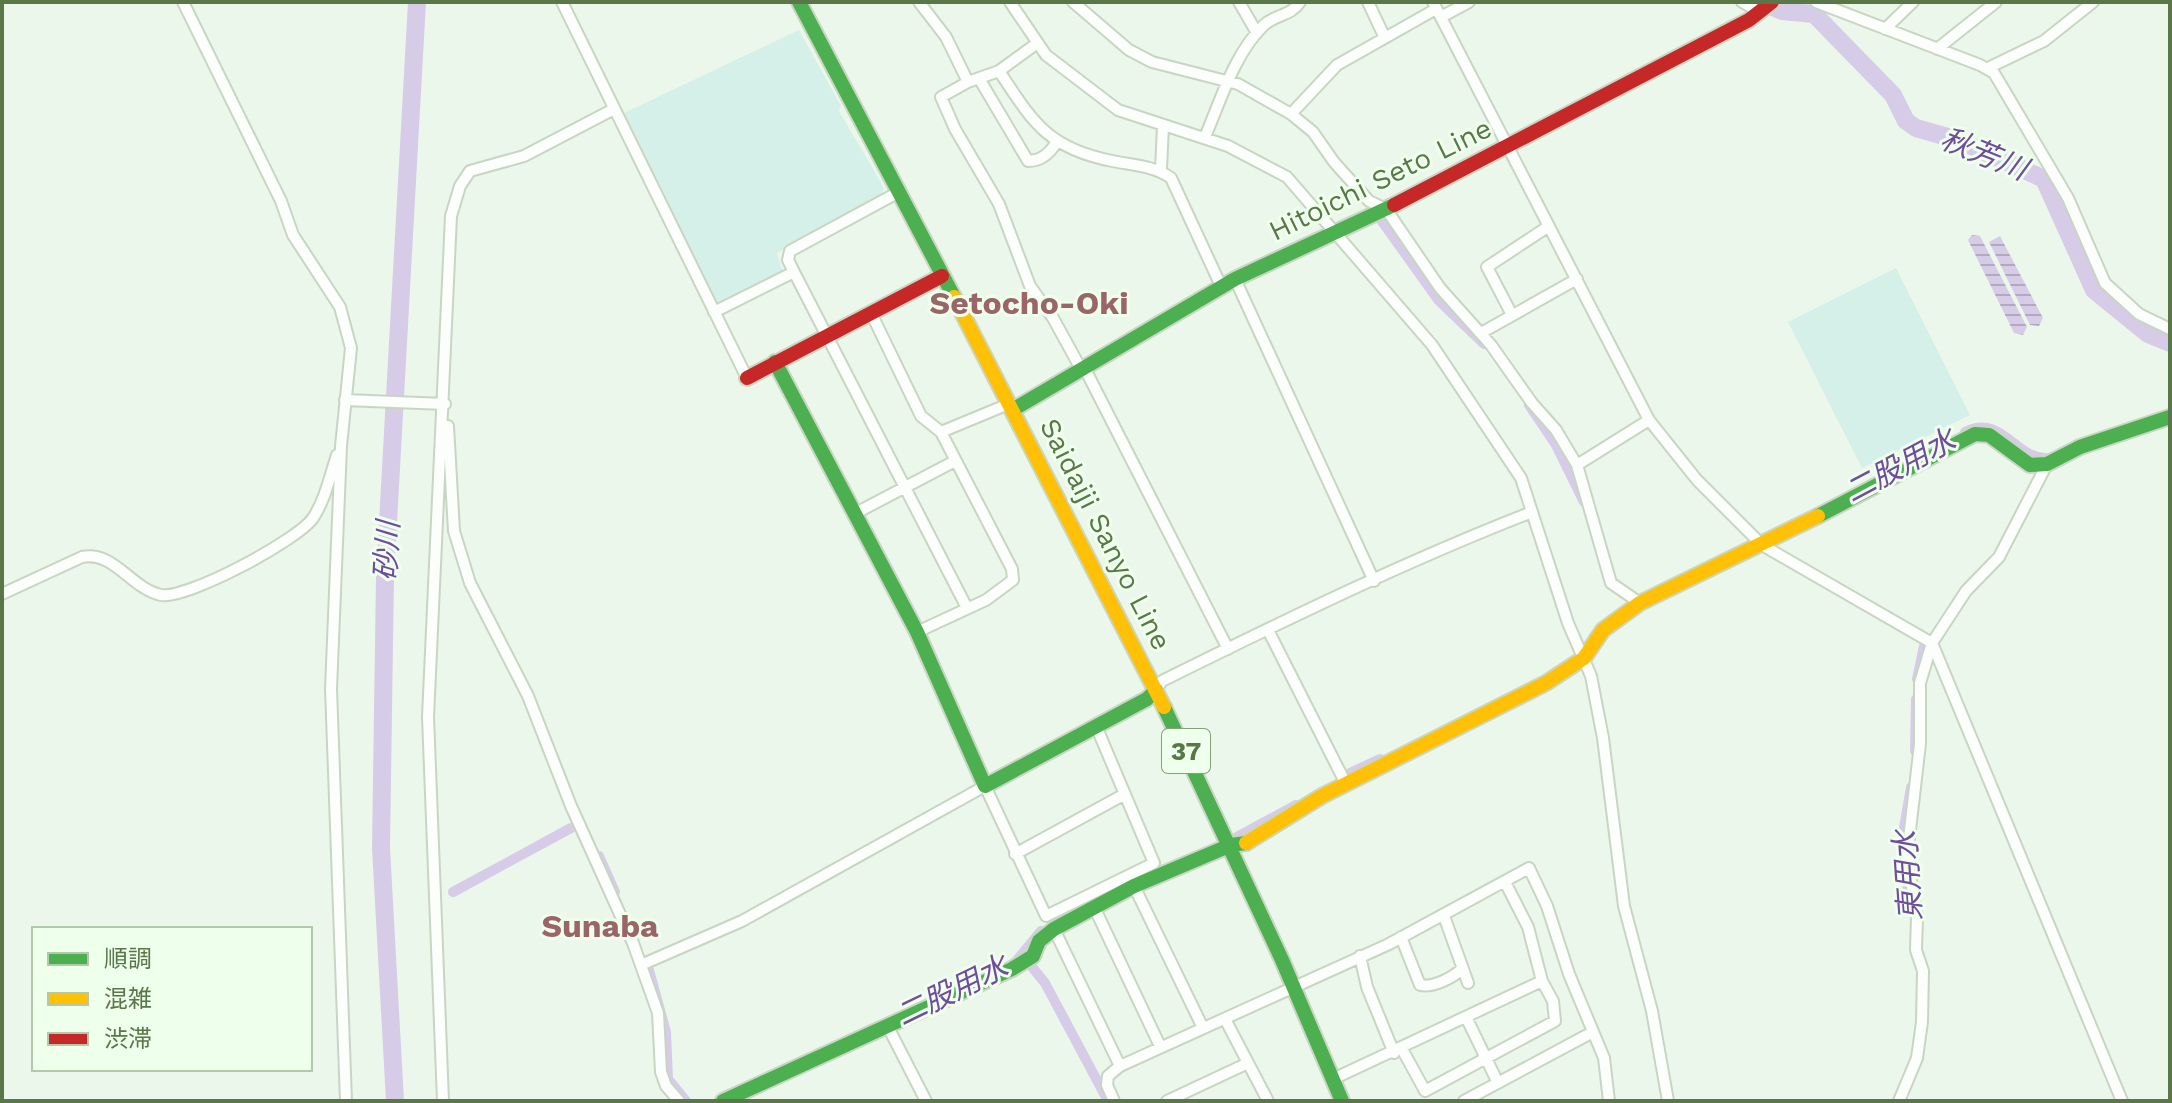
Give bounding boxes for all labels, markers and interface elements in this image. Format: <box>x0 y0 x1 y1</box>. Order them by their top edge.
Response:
street label: Hitoichi Seto Line <box>1264 111 1497 248</box>
water label: 秋芳川 <box>1936 120 2035 188</box>
district label: Setocho-Oki <box>930 284 1128 322</box>
street label: Saidaiji Sanyo Line <box>1033 413 1178 655</box>
water label: 二股用水 <box>1839 421 1964 509</box>
water label: 砂川 <box>367 517 406 582</box>
road number: 37 <box>1162 729 1210 773</box>
water label: 東用水 <box>1887 827 1928 922</box>
district label: Sunaba <box>541 907 659 945</box>
legend <box>32 927 312 1071</box>
text: 順調 <box>104 945 152 973</box>
water label: 二股用水 <box>890 947 1016 1033</box>
text: 混雑 <box>104 985 152 1013</box>
text: 渋滞 <box>104 1025 152 1053</box>

